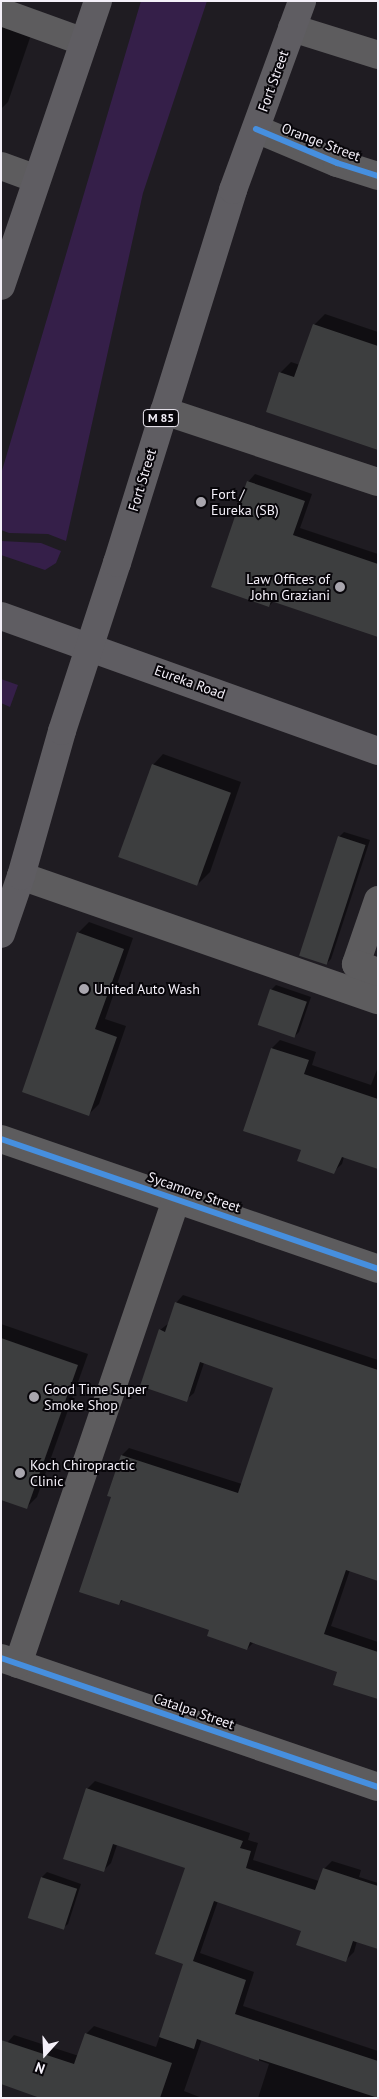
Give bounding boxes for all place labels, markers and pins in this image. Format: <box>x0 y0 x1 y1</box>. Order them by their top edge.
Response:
place label: Fort / Eureka (SB) <box>211 486 279 518</box>
marker: Fort / Eureka (SB) <box>195 496 207 508</box>
place label: Law Offices of John Graziani <box>246 571 330 604</box>
marker: Law Offices of John Graziani <box>334 581 346 593</box>
place label: United Auto Wash <box>94 981 201 997</box>
marker: United Auto Wash <box>78 983 90 995</box>
place label: Good Time Super Smoke Shop <box>44 1381 147 1414</box>
marker: Good Time Super Smoke Shop <box>28 1391 40 1403</box>
place label: Koch Chiropractic Clinic <box>30 1457 135 1490</box>
marker: Koch Chiropractic Clinic <box>14 1467 26 1479</box>

